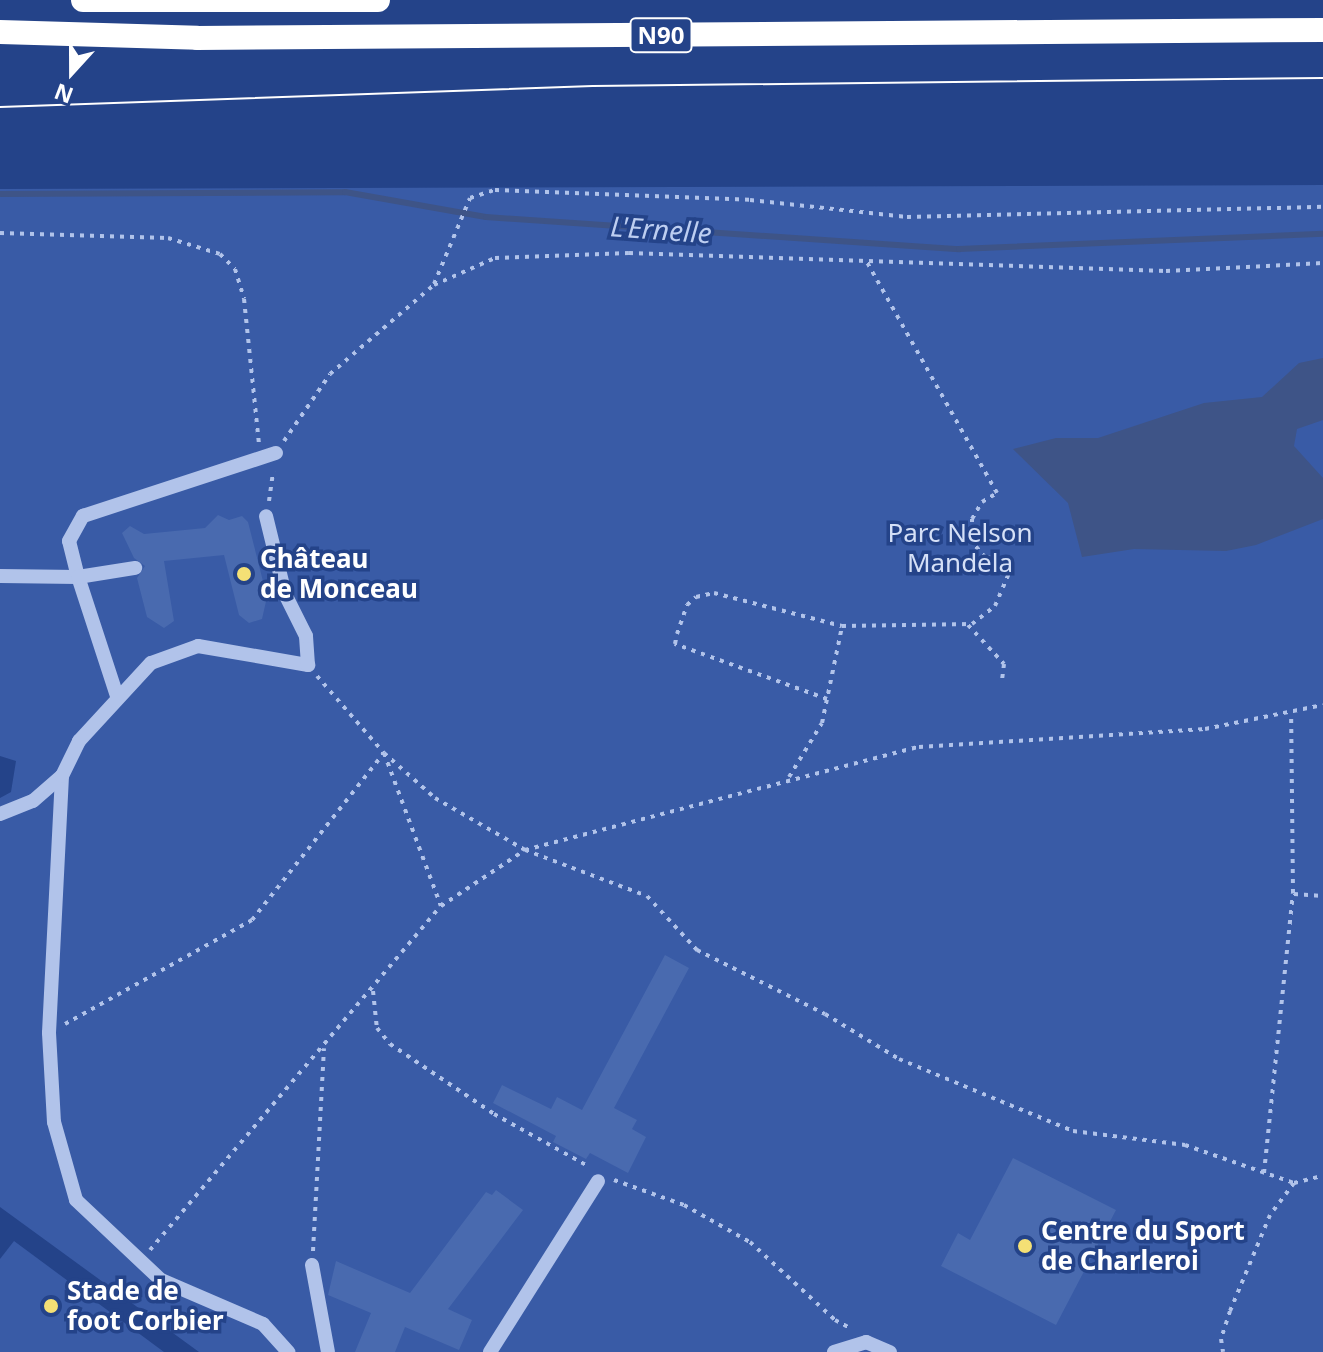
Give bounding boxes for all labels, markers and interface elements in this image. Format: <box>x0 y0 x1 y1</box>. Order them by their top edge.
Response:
road number: N90 <box>629 15 693 55</box>
north arrow <box>32 32 112 112</box>
text: N <box>50 77 77 112</box>
water label: L'Ernelle <box>609 209 713 249</box>
park label: Parc Nelson Mandela <box>887 517 1033 578</box>
place label: Château de Monceau <box>260 543 418 604</box>
marker: Château de Monceau <box>235 565 253 583</box>
place label: Centre du Sport de Charleroi <box>1041 1215 1245 1276</box>
marker: Centre du Sport de Charleroi <box>1016 1237 1034 1255</box>
place label: Stade de foot Corbier <box>67 1275 224 1336</box>
marker: Stade de foot Corbier <box>42 1297 60 1315</box>

